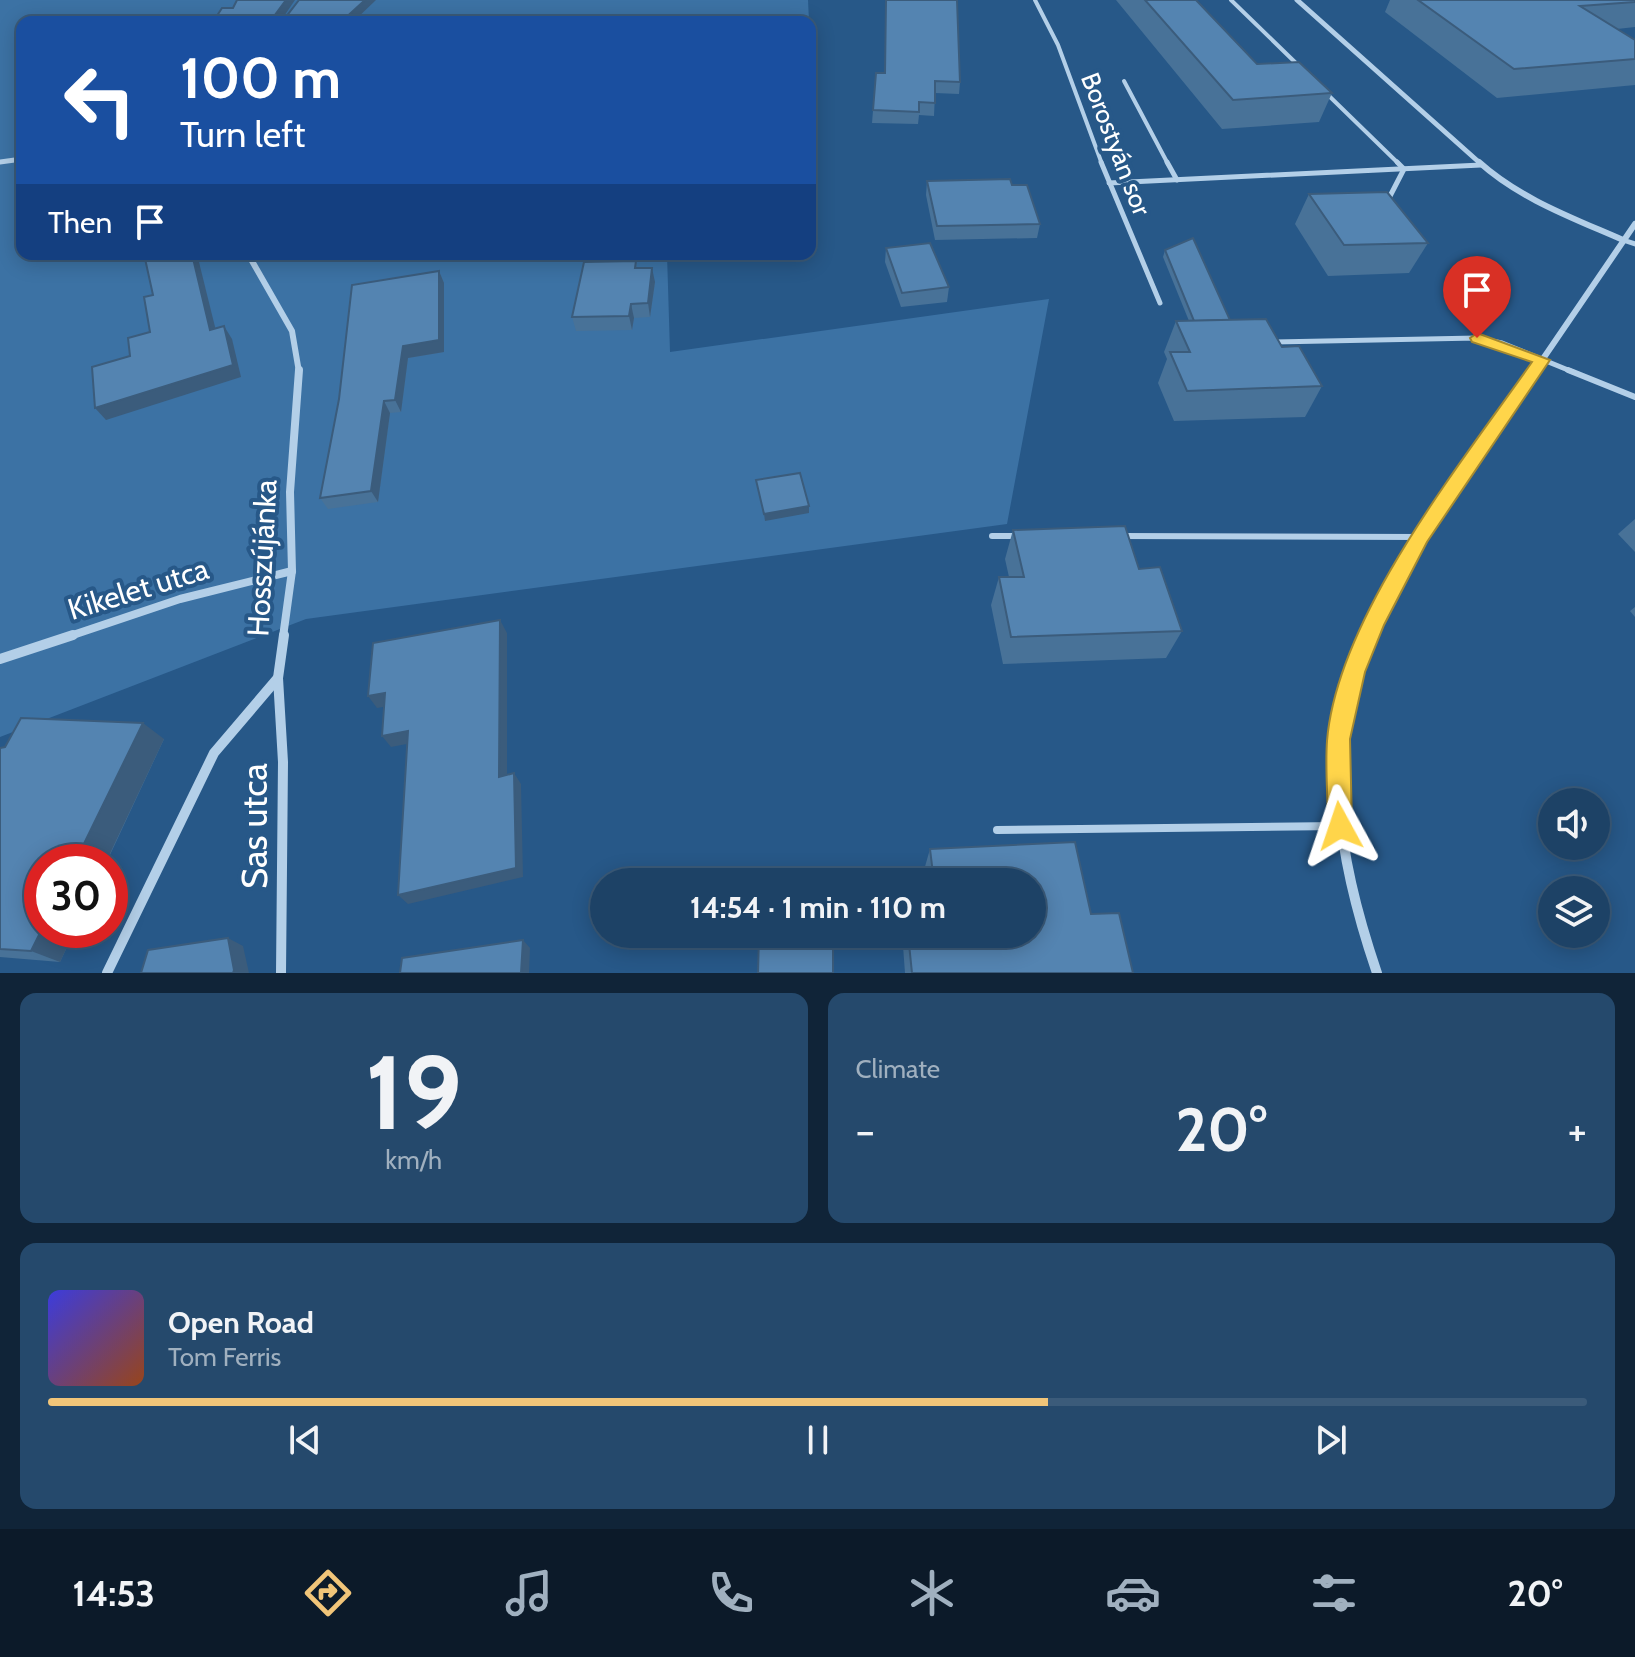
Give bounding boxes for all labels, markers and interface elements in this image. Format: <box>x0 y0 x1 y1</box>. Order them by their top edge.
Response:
text: 100 m <box>180 44 341 112</box>
icon: left <box>48 48 152 152</box>
street label: Borostyán sor <box>1074 68 1158 221</box>
text: Turn left <box>180 112 305 156</box>
icon: arrive <box>128 200 172 244</box>
text: Then <box>48 204 112 241</box>
pin <box>1443 256 1511 338</box>
icon: arrive <box>1455 268 1499 312</box>
street label: Hosszújánka <box>239 478 285 637</box>
street label: Kikelet utca <box>63 550 213 628</box>
street label: Sas utca <box>232 763 276 889</box>
position arrow <box>1298 784 1382 868</box>
map controls <box>1538 788 1610 948</box>
button: sound <box>1538 788 1610 860</box>
speed limit sign: 30 <box>24 844 128 948</box>
button: layers <box>1538 876 1610 948</box>
text: 14:54 · 1 min · 110 m <box>690 889 946 926</box>
text: 19 <box>365 1029 462 1155</box>
text: Climate <box>856 1053 940 1085</box>
text: 20° <box>1176 1093 1267 1166</box>
text: − <box>856 1104 875 1157</box>
text: + <box>1568 1104 1587 1157</box>
text: km/h <box>385 1144 442 1176</box>
text: Open Road <box>168 1304 314 1341</box>
text: Tom Ferris <box>168 1341 281 1373</box>
icon: previous <box>283 1418 327 1462</box>
icon: pause <box>796 1418 840 1462</box>
icon: next <box>1309 1418 1353 1462</box>
icon: directions <box>300 1565 356 1621</box>
icon: music <box>501 1565 557 1621</box>
icon: phone <box>703 1565 759 1621</box>
icon: climate <box>904 1565 960 1621</box>
icon: car <box>1105 1565 1161 1621</box>
icon: filters <box>1306 1565 1362 1621</box>
text: 14:53 <box>73 1571 155 1615</box>
text: 20° <box>1508 1571 1562 1615</box>

